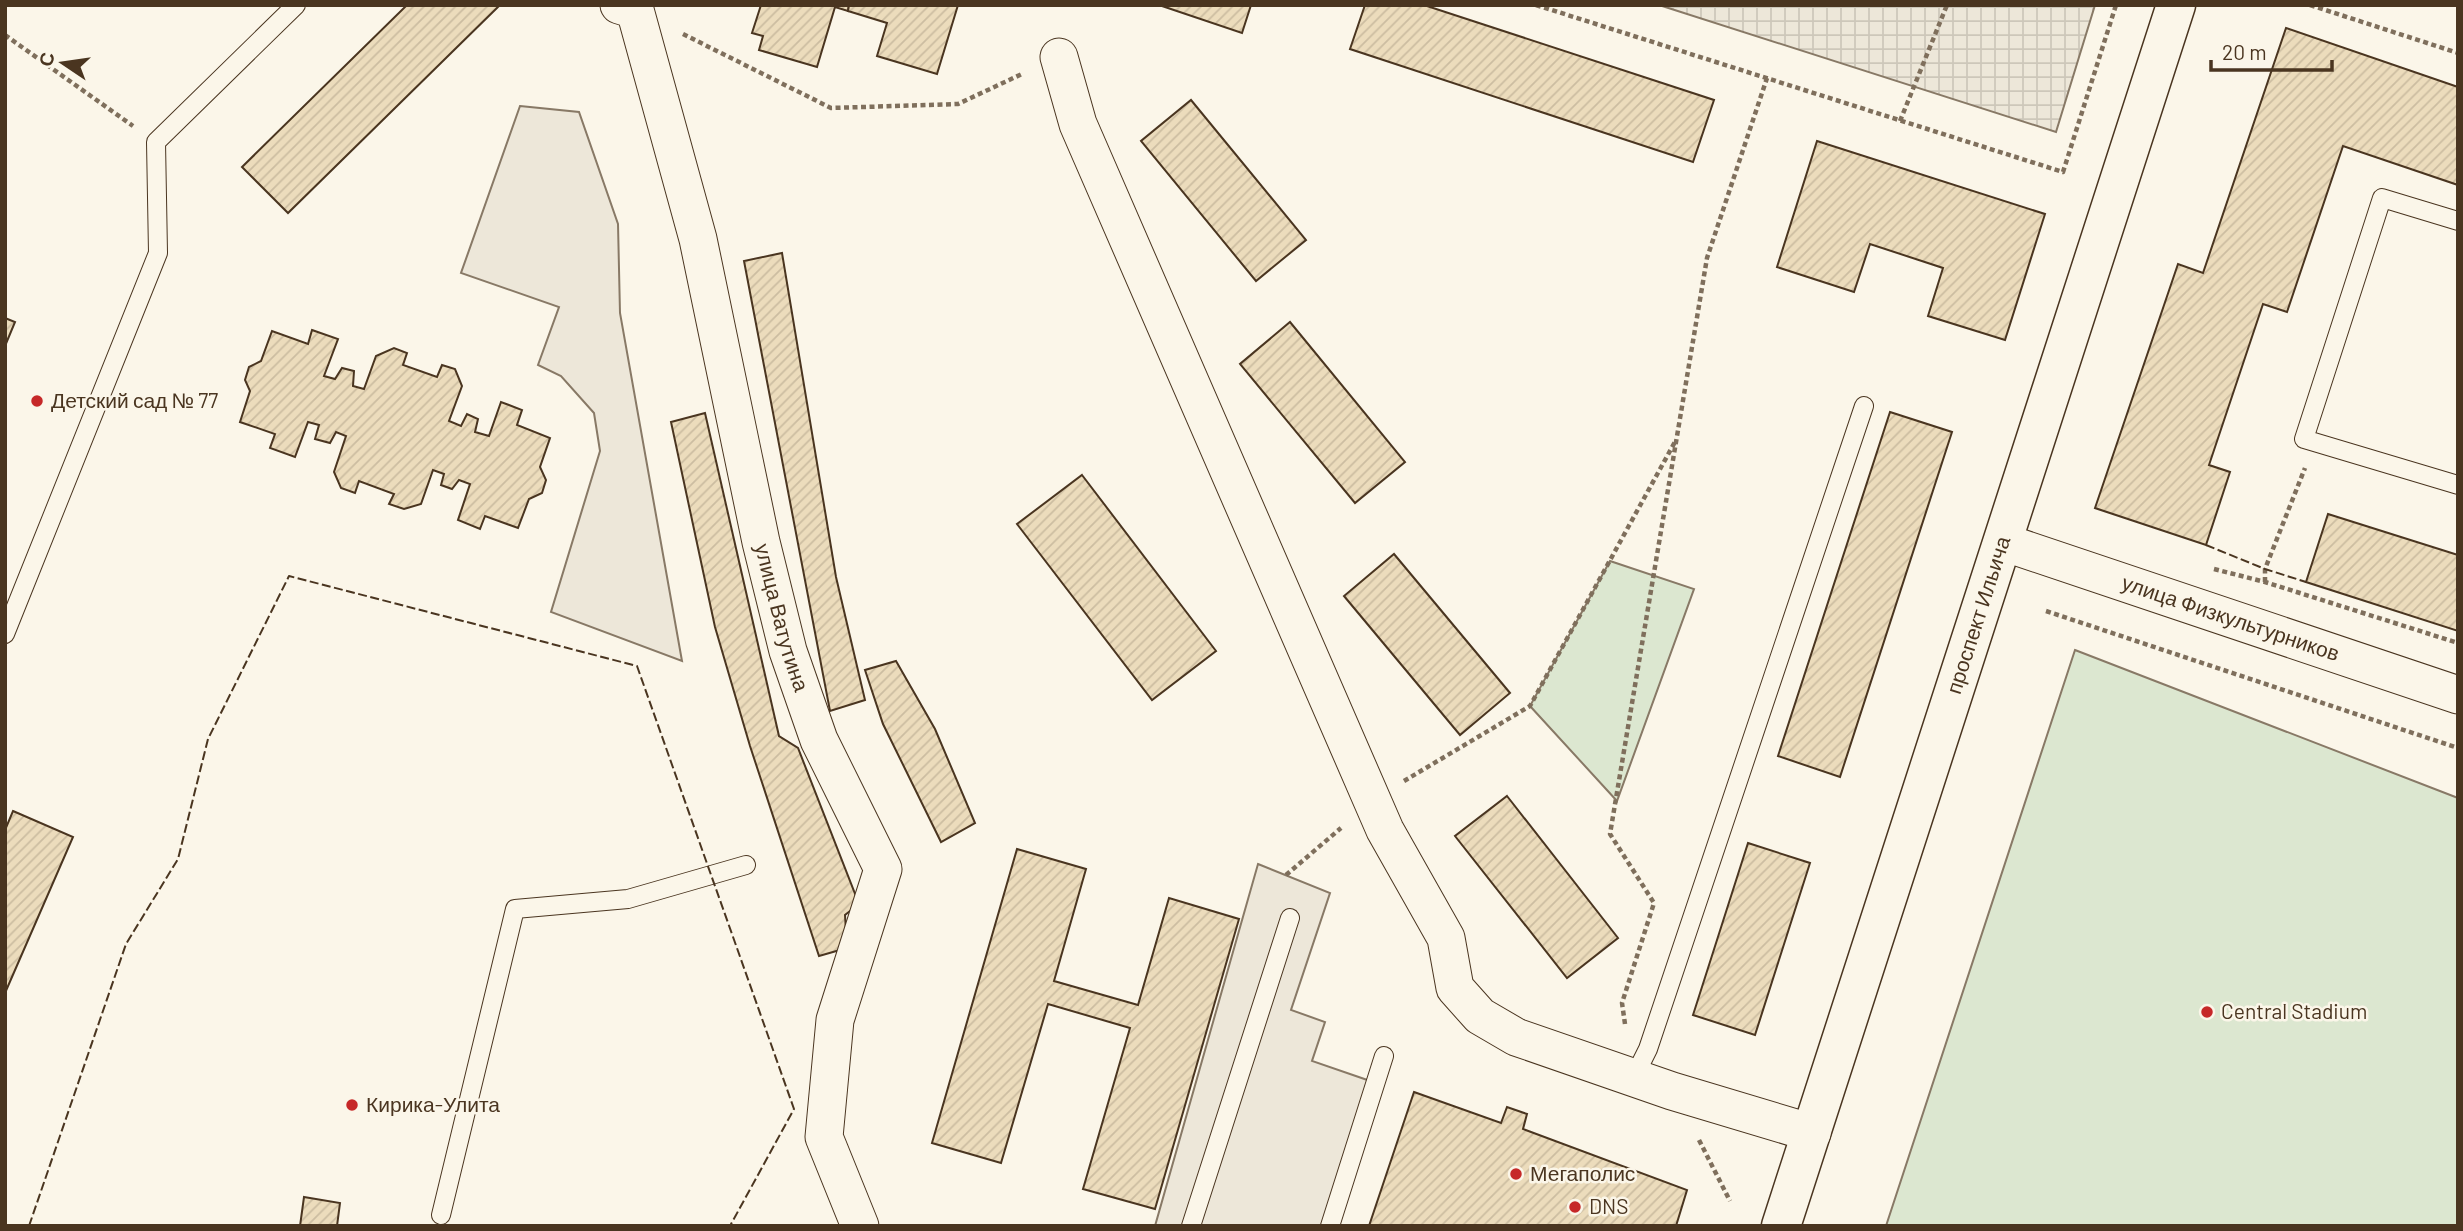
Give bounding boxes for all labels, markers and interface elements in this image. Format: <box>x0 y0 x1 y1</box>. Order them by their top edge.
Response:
north arrow <box>28 28 98 98</box>
scale bar <box>2211 28 2332 72</box>
text: 20 m <box>2222 39 2267 64</box>
text: С <box>33 50 59 68</box>
place label: Детский сад № 77 <box>51 387 218 412</box>
marker: Детский сад № 77 <box>29 393 45 409</box>
street label: проспект Ильича <box>1940 532 2014 697</box>
street label: улица Ватутина <box>751 541 815 695</box>
street label: улица Физкультурников <box>2119 569 2343 665</box>
place label: Central Stadium <box>2221 998 2367 1023</box>
marker: Central Stadium <box>2199 1004 2215 1020</box>
place label: Кирика-Улита <box>366 1091 500 1116</box>
marker: Кирика-Улита <box>344 1097 360 1113</box>
place label: Мегаполис <box>1530 1160 1635 1185</box>
marker: Мегаполис <box>1508 1166 1524 1182</box>
place label: DNS <box>1589 1193 1628 1218</box>
marker: DNS <box>1567 1199 1583 1215</box>

